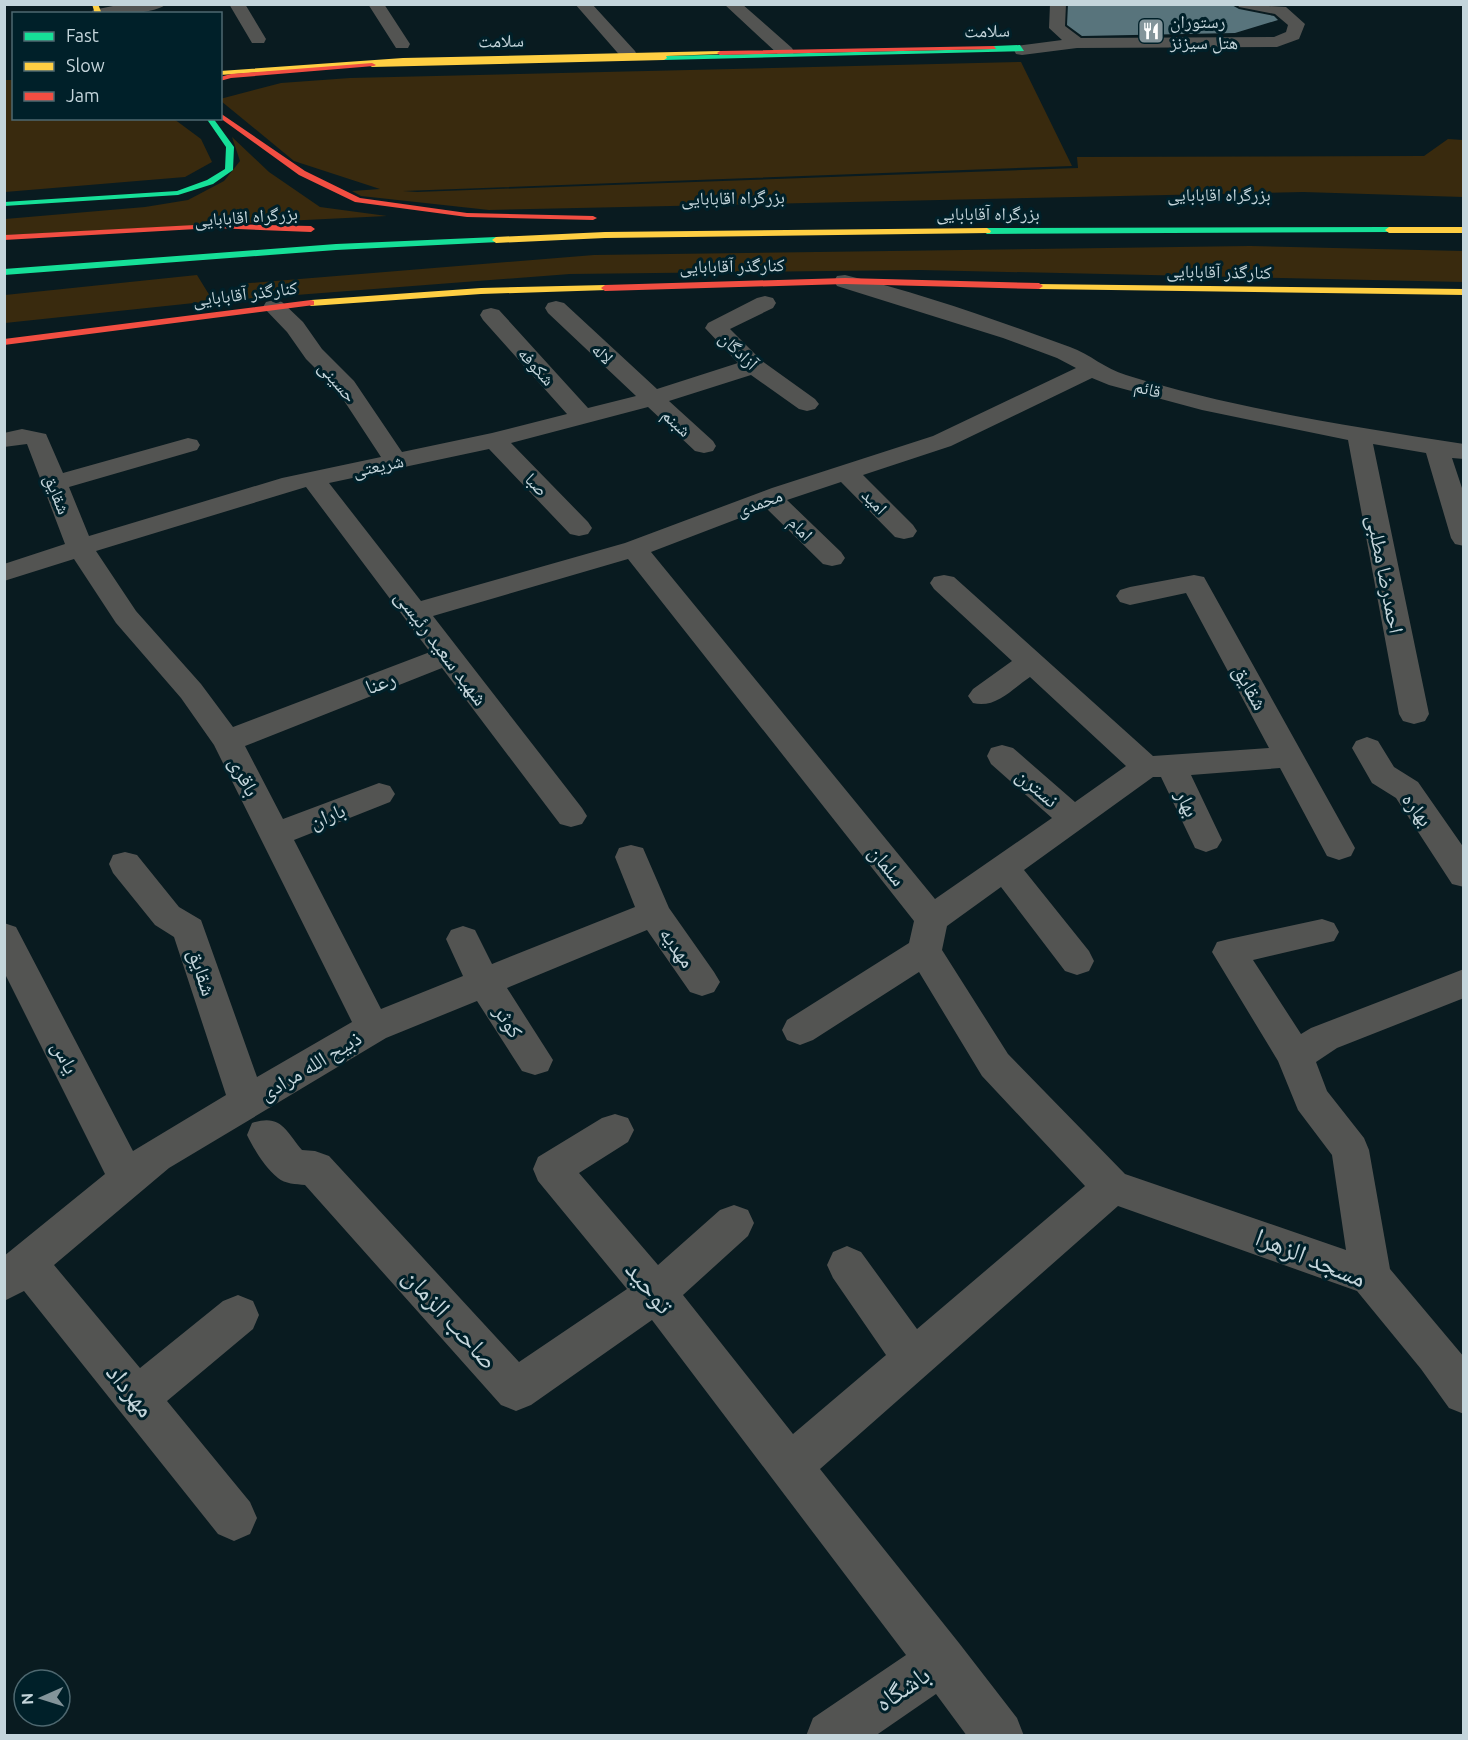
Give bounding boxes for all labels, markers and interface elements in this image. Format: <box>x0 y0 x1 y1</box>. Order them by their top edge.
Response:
place label: رستوران هتل سیزنز <box>1169 11 1238 54</box>
legend <box>12 12 222 120</box>
restaurant icon: رستوران هتل سیزنز <box>1136 16 1166 46</box>
street label: سلامت <box>964 20 1010 40</box>
text: Fast <box>66 25 99 45</box>
street label: سلامت <box>478 30 524 50</box>
text: Slow <box>66 55 105 75</box>
text: Jam <box>66 85 100 105</box>
street label: بزرگراه اقابابایی <box>1167 184 1271 206</box>
street label: بزرگراه اقابابایی <box>681 186 785 210</box>
street label: بزرگراه اقابابایی <box>194 202 299 232</box>
street label: بزرگراه آقابابایی <box>936 203 1040 225</box>
street label: کنارگذر آقابابایی <box>679 254 785 278</box>
street label: کنارگذر آقابابایی <box>1166 260 1272 284</box>
street label: کنارگذر آقابابایی <box>192 277 299 311</box>
street label: آزادگان <box>714 327 763 375</box>
street label: لاله <box>588 338 618 368</box>
street label: شکوفه <box>514 343 559 390</box>
street label: حسینی <box>313 357 361 407</box>
street label: قائم <box>1132 375 1163 404</box>
street label: شبنم <box>656 404 696 442</box>
street label: شریعتی <box>351 450 406 482</box>
street label: صبا <box>520 468 553 501</box>
street label: شقایق <box>39 471 75 518</box>
street label: امید <box>857 484 892 519</box>
street label: محمدی <box>733 485 785 521</box>
street label: امام <box>783 512 817 546</box>
street label: احمدرضا مطلبی <box>1361 513 1409 636</box>
street label: شهید سعید رئیسی <box>389 584 493 711</box>
street label: شقایق <box>1227 660 1273 715</box>
street label: رعنا <box>362 665 398 699</box>
street label: باقری <box>224 752 265 800</box>
street label: نسترن <box>1011 762 1064 813</box>
street label: بهار <box>1170 785 1205 821</box>
street label: بهاره <box>1397 787 1438 831</box>
street label: باران <box>306 797 349 834</box>
street label: سلمان <box>864 840 912 891</box>
street label: مهدیه <box>655 922 701 973</box>
street label: شقایق <box>182 945 222 999</box>
street label: کوثر <box>489 999 529 1042</box>
street label: ذبیح الله مرادی <box>255 1025 366 1106</box>
street label: یاس <box>46 1036 84 1078</box>
street label: مسجد الزهرا <box>1251 1222 1371 1293</box>
street label: توحید <box>619 1255 680 1320</box>
street label: صاحب الزمان <box>396 1261 504 1376</box>
street label: مهرداد <box>100 1358 161 1423</box>
street label: باشگاه <box>869 1659 935 1717</box>
north arrow <box>12 1668 72 1728</box>
text: N <box>18 1692 36 1705</box>

